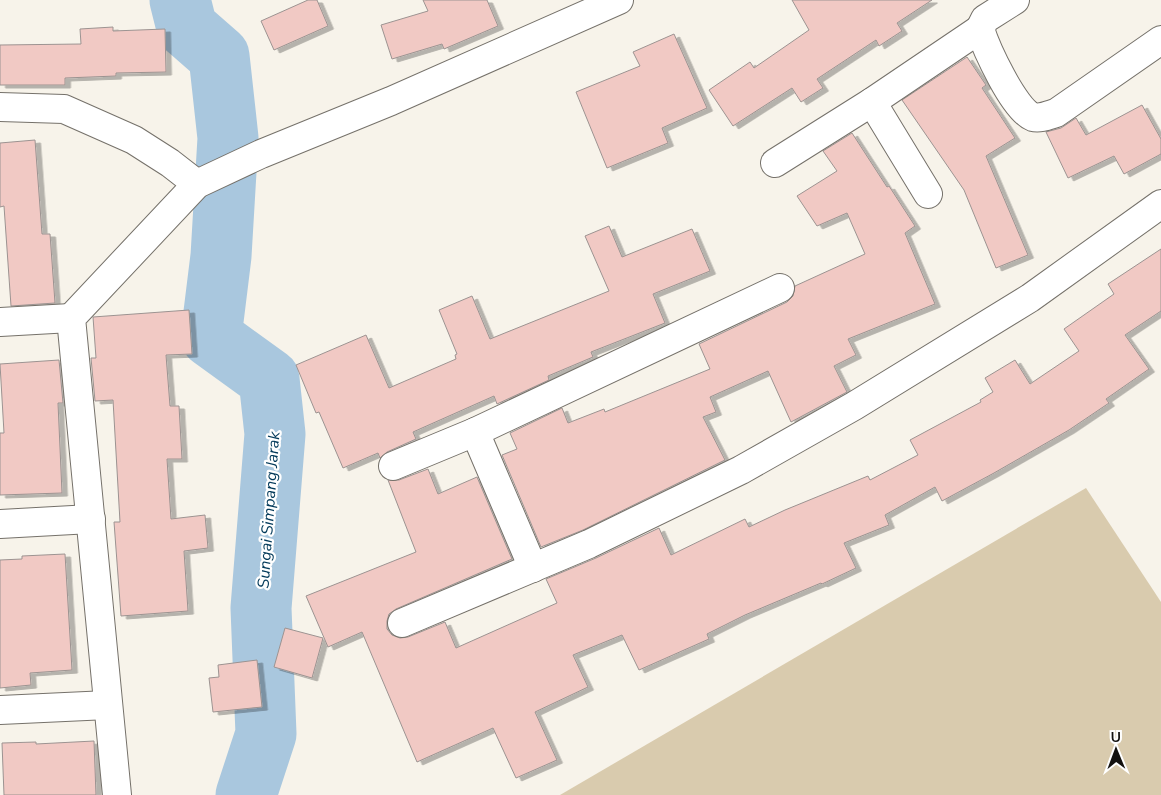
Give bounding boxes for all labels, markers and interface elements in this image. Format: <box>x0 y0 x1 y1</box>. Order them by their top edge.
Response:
water label: Sungai Simpang Jarak <box>253 430 286 589</box>
north arrow <box>1091 725 1141 775</box>
text: U <box>1110 728 1121 747</box>

